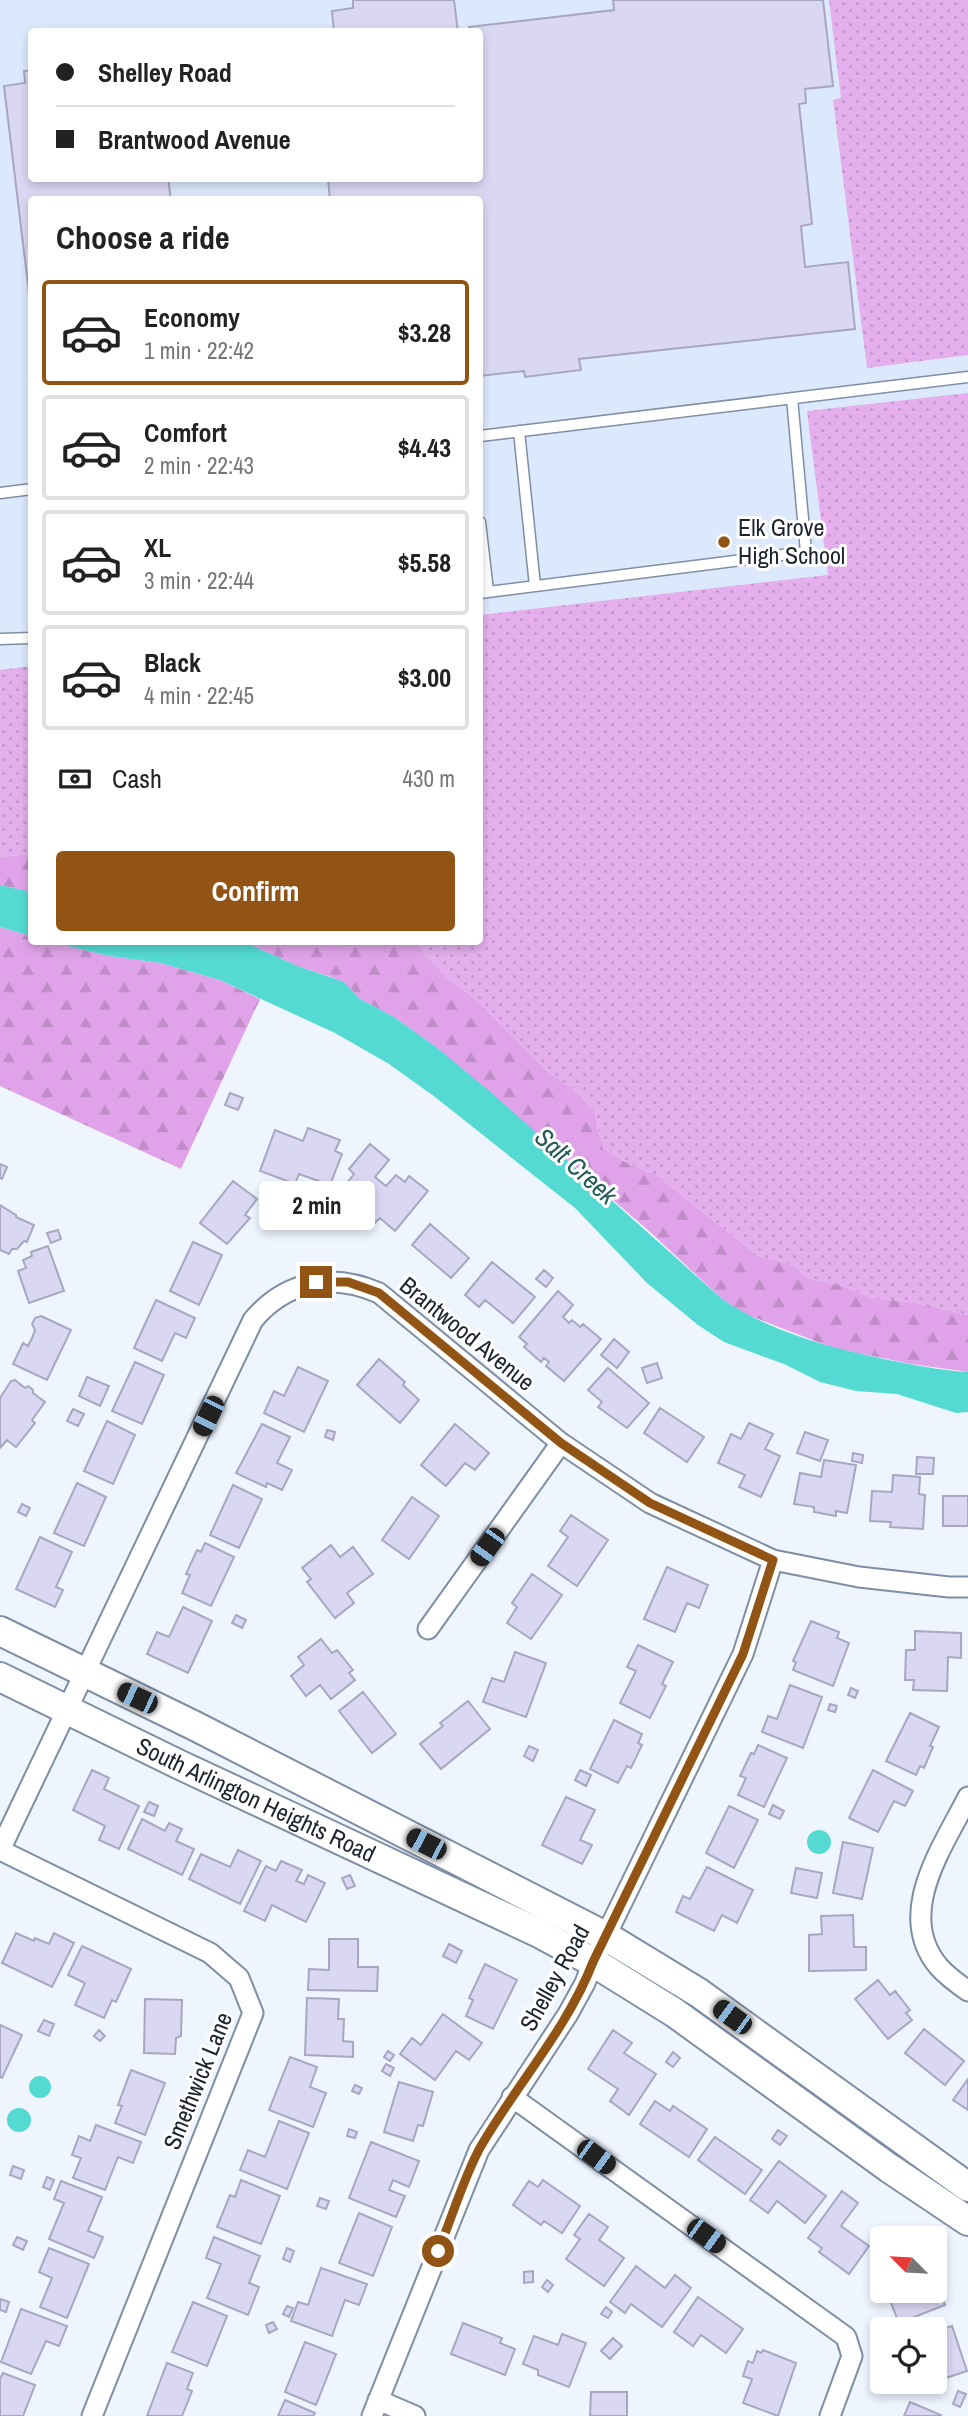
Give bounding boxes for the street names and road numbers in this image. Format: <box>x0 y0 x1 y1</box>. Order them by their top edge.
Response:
street label: Brantwood Avenue <box>393 1269 542 1398</box>
street label: South Arlington Heights Road <box>131 1729 381 1869</box>
street label: Shelley Road <box>512 1919 596 2036</box>
street label: Smethwick Lane <box>155 2007 239 2154</box>

